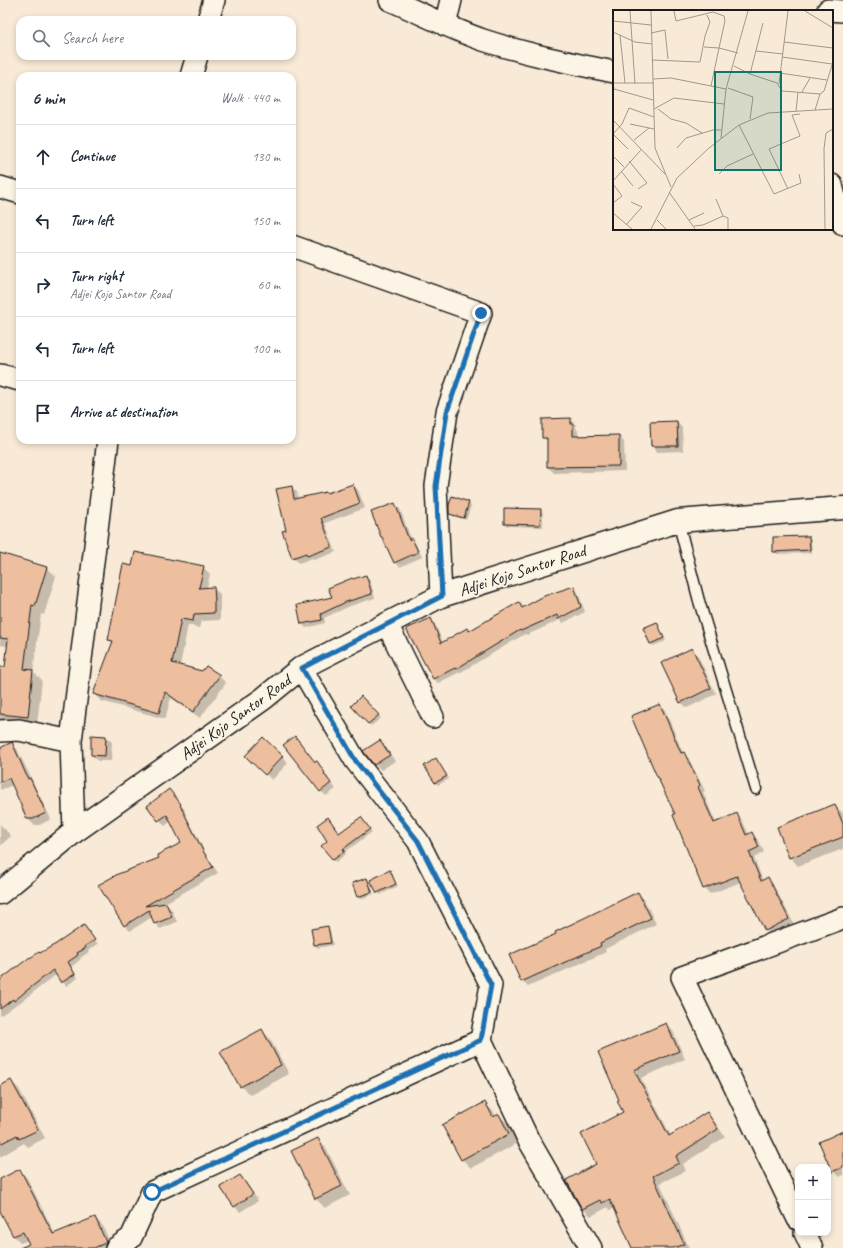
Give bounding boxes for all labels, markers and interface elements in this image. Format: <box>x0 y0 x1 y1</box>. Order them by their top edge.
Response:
inset map <box>613 10 833 230</box>
search box <box>16 16 296 60</box>
icon: search <box>30 27 52 49</box>
text: Search here <box>62 29 123 48</box>
text: 6 min <box>32 88 65 109</box>
text: Walk · 440 m <box>221 90 280 106</box>
icon: ahead <box>32 146 54 168</box>
text: Continue <box>70 147 115 166</box>
text: 130 m <box>252 149 280 165</box>
icon: left <box>32 210 54 232</box>
text: Turn left <box>70 211 113 230</box>
text: 150 m <box>252 213 280 229</box>
text: Turn right <box>70 267 123 286</box>
icon: right <box>32 274 54 296</box>
text: 60 m <box>258 277 280 293</box>
text: Adjei Kojo Santor Road <box>70 286 171 302</box>
route end <box>472 304 490 322</box>
icon: left <box>32 338 54 360</box>
text: Turn left <box>70 339 113 358</box>
text: 100 m <box>252 341 280 357</box>
icon: arrive <box>32 402 54 424</box>
text: Arrive at destination <box>70 403 177 422</box>
street label: Adjei Kojo Santor Road <box>456 539 590 601</box>
street label: Adjei Kojo Santor Road <box>176 669 297 765</box>
map controls <box>795 1164 831 1236</box>
button: + <box>795 1164 831 1200</box>
route start <box>143 1183 161 1201</box>
button: − <box>795 1200 831 1236</box>

